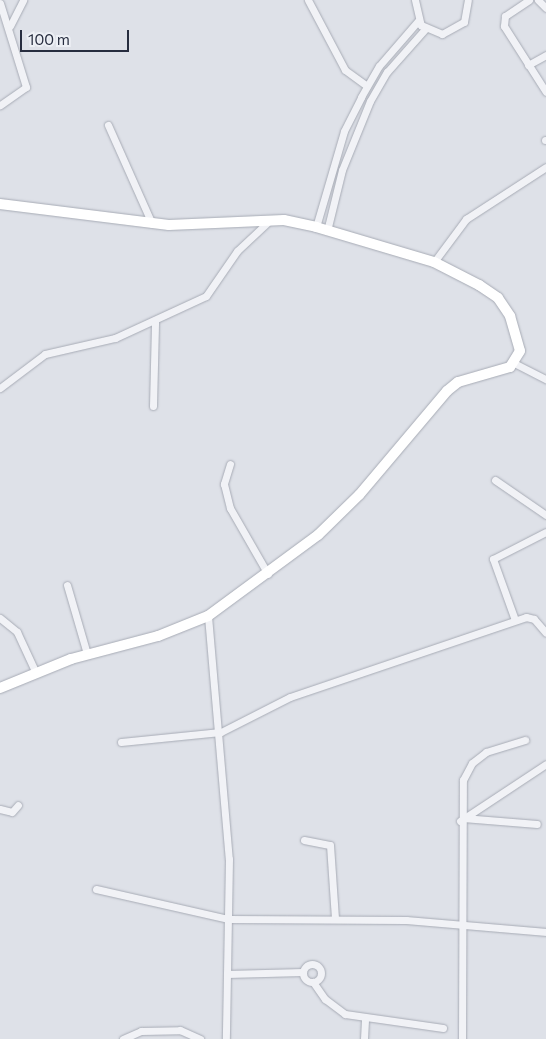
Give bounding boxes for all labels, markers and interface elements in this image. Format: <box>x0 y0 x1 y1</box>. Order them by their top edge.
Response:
scale bar <box>22 20 131 52</box>
text: 100 m <box>28 30 70 48</box>

